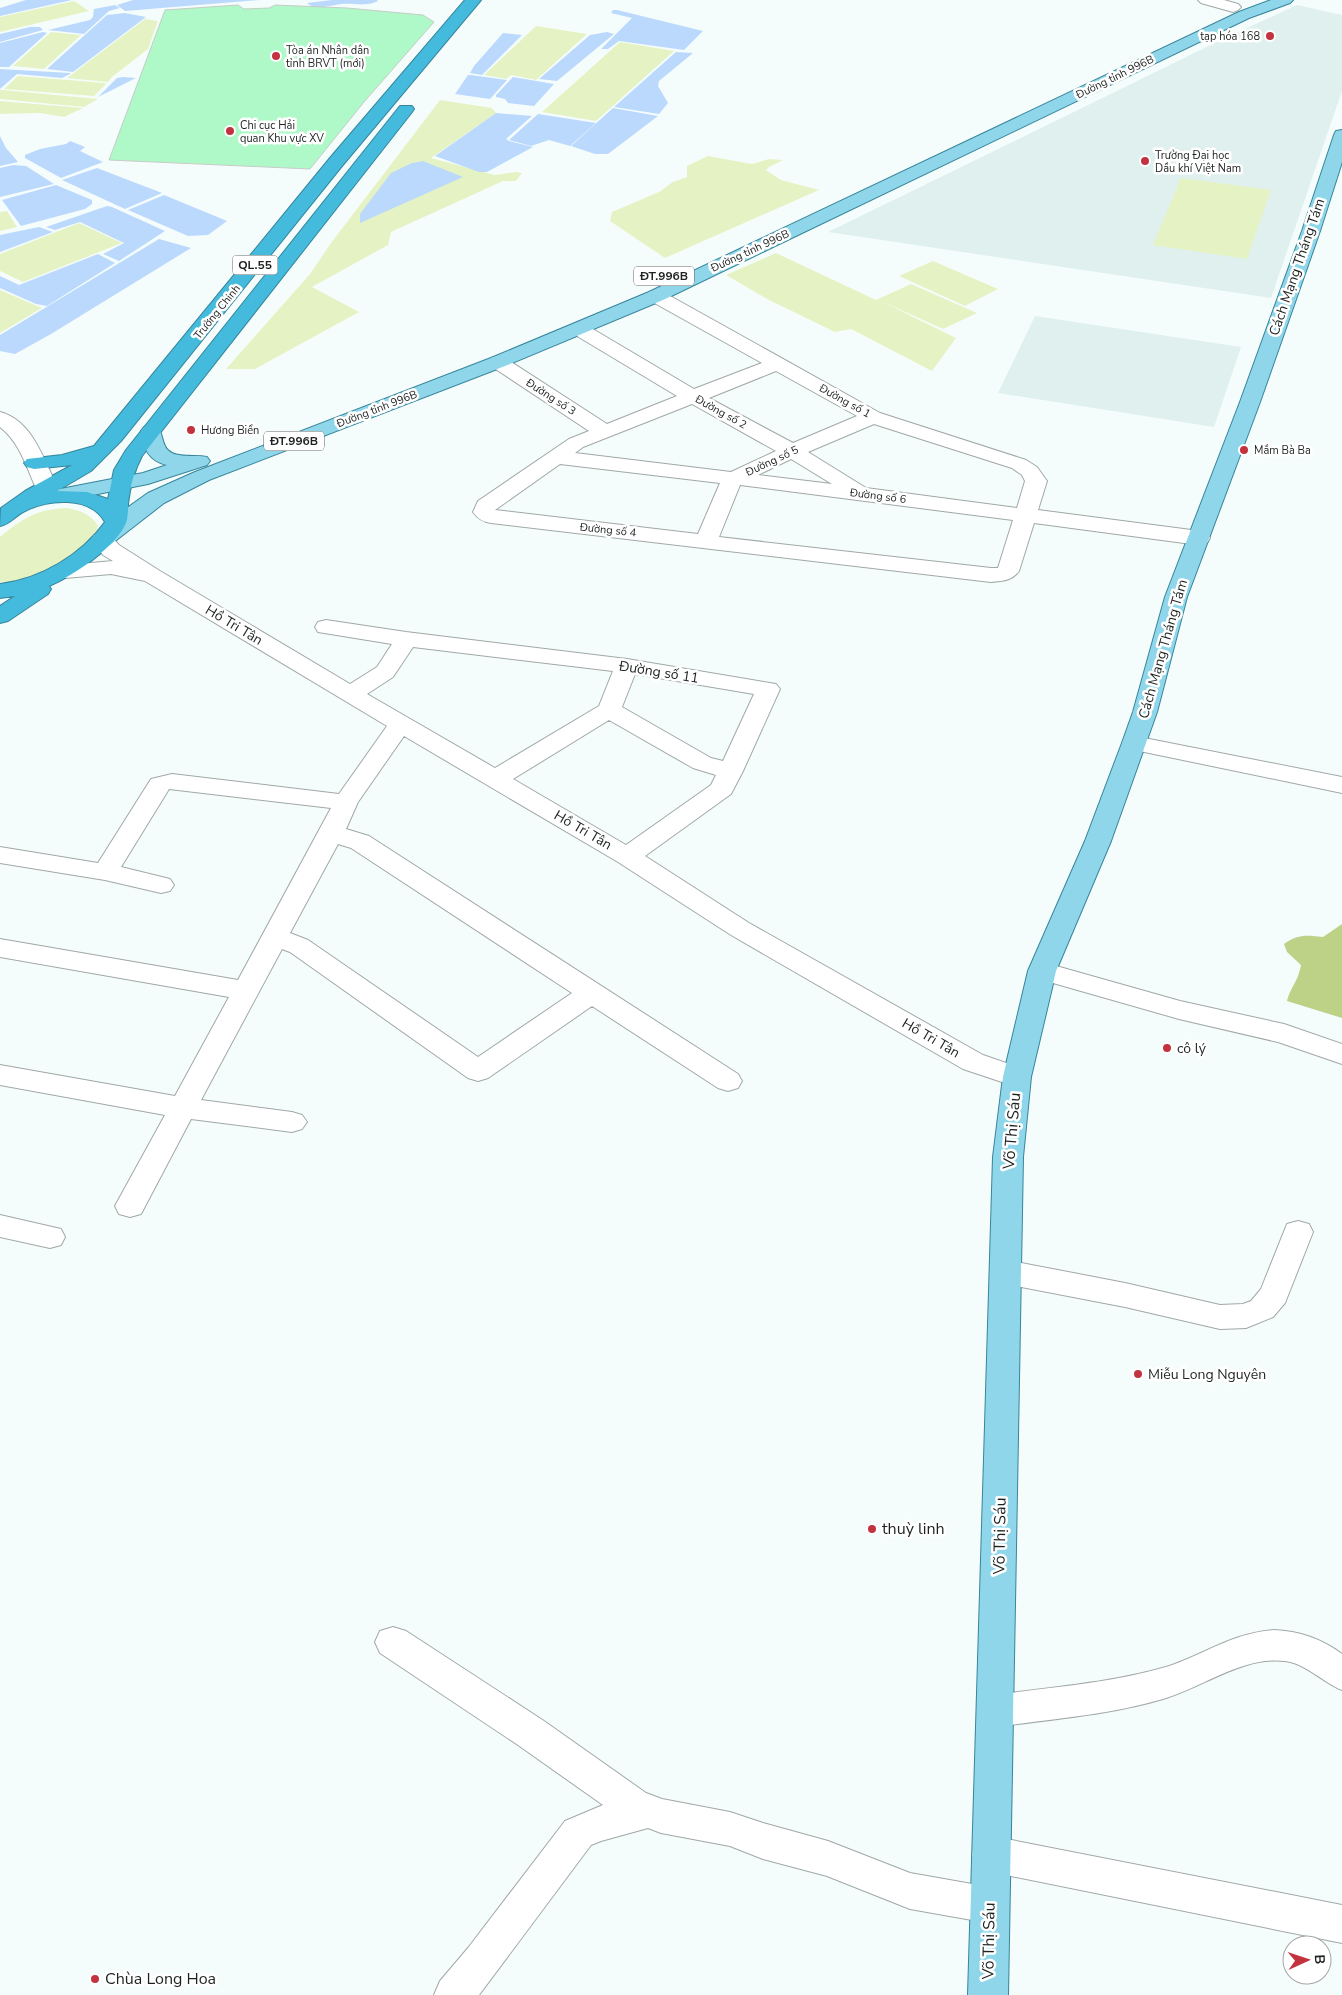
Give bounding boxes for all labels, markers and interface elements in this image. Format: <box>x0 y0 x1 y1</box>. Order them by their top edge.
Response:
place label: tạp hóa 168 <box>1200 29 1260 44</box>
marker: tạp hóa 168 <box>1264 30 1276 42</box>
place label: Tòa án Nhân dân tỉnh BRVT (mới) <box>286 43 369 71</box>
marker: Tòa án Nhân dân tỉnh BRVT (mới) <box>270 50 282 62</box>
street label: Đường tỉnh 996B <box>1073 52 1156 103</box>
place label: Chi cục Hải quan Khu vực XV <box>240 118 324 146</box>
marker: Chi cục Hải quan Khu vực XV <box>224 125 236 137</box>
place label: Trường Đại học Dầu khí Việt Nam <box>1155 148 1241 176</box>
marker: Trường Đại học Dầu khí Việt Nam <box>1139 155 1151 167</box>
street label: Cách Mạng Tháng Tám <box>1265 196 1329 338</box>
street label: Đường tỉnh 996B <box>707 226 792 276</box>
road number: QL.55 <box>232 256 278 274</box>
road number: ĐT.996B <box>634 266 694 286</box>
street label: Trường Chinh <box>190 282 244 342</box>
street label: Đường số 3 <box>522 375 579 419</box>
street label: Đường số 1 <box>816 380 873 421</box>
street label: Đường tỉnh 996B <box>334 387 419 432</box>
street label: Đường số 2 <box>692 391 749 432</box>
place label: Hương Biển <box>201 423 259 438</box>
marker: Hương Biển <box>185 424 197 436</box>
road number: ĐT.996B <box>264 432 324 451</box>
street label: Đường số 5 <box>742 442 801 480</box>
place label: Mắm Bà Ba <box>1254 443 1311 458</box>
marker: Mắm Bà Ba <box>1238 444 1250 456</box>
street label: Đường số 6 <box>848 485 907 507</box>
street label: Đường số 4 <box>578 519 637 540</box>
street label: Cách Mạng Tháng Tám <box>1134 577 1192 721</box>
street label: Hồ Tri Tân <box>202 600 266 650</box>
street label: Đường số 11 <box>617 656 700 688</box>
street label: Hồ Tri Tân <box>551 806 615 854</box>
street label: Hồ Tri Tân <box>899 1014 963 1062</box>
place label: cô lý <box>1177 1039 1207 1058</box>
marker: cô lý <box>1161 1042 1173 1054</box>
street label: Võ Thị Sáu <box>998 1092 1026 1171</box>
place label: Miễu Long Nguyên <box>1148 1365 1266 1384</box>
marker: Miễu Long Nguyên <box>1132 1368 1144 1380</box>
street label: Võ Thị Sáu <box>988 1497 1012 1576</box>
place label: thuỳ linh <box>882 1518 945 1540</box>
marker: thuỳ linh <box>866 1523 878 1535</box>
street label: Võ Thị Sáu <box>977 1902 1001 1981</box>
north arrow <box>1282 1935 1332 1985</box>
text: B <box>1310 1954 1329 1965</box>
place label: Chùa Long Hoa <box>105 1968 216 1990</box>
marker: Chùa Long Hoa <box>89 1973 101 1985</box>

